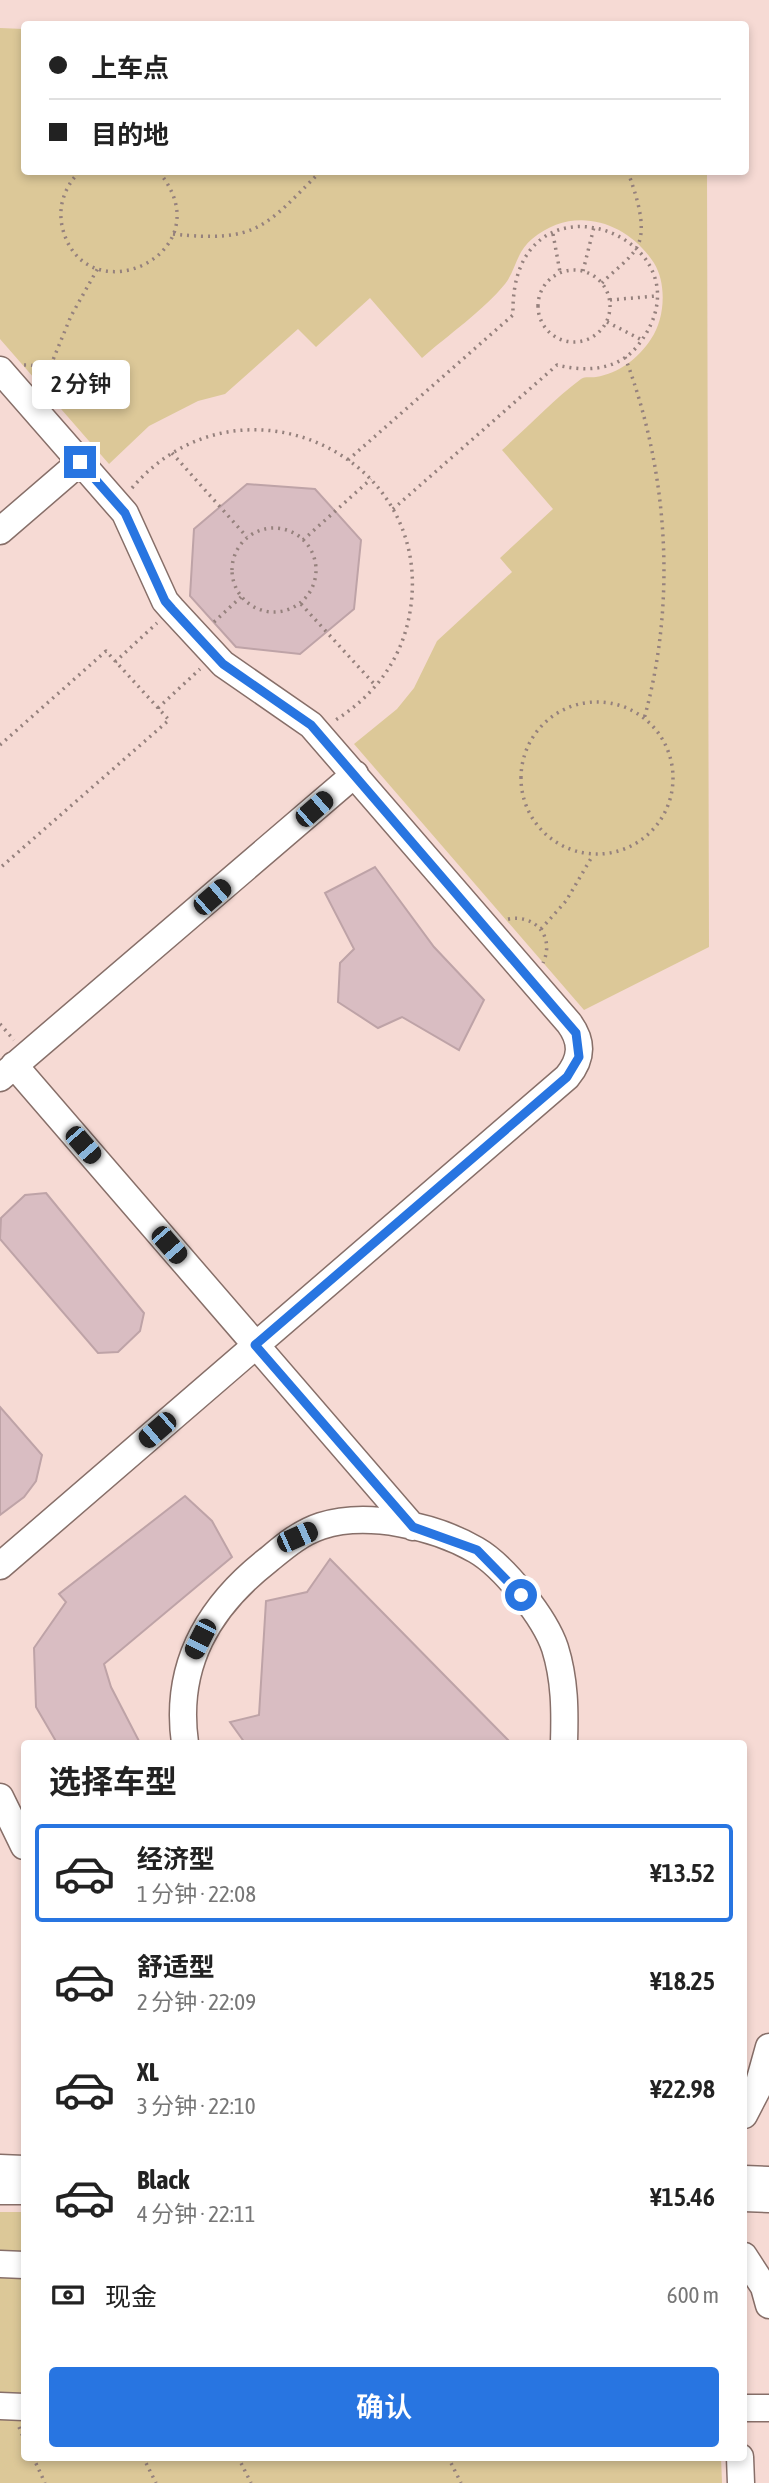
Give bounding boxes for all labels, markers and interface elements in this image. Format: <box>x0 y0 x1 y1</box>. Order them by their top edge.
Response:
text: 上车点 <box>91 53 169 83</box>
text: 目的地 <box>91 120 169 150</box>
callout: 2 分钟 <box>31 360 129 410</box>
text: 2 分钟 <box>51 371 111 397</box>
route end <box>64 446 96 478</box>
car <box>292 787 337 831</box>
car <box>190 875 235 919</box>
car <box>62 1122 105 1168</box>
car <box>148 1222 191 1268</box>
car <box>135 1408 180 1452</box>
car <box>274 1519 321 1555</box>
route start <box>505 1579 537 1611</box>
car <box>182 1616 219 1662</box>
text: 选择车型 <box>49 1763 177 1800</box>
icon: car <box>53 1842 116 1905</box>
text: 经济型 <box>137 1844 215 1874</box>
text: ¥13.52 <box>650 1858 715 1888</box>
text: 1 分钟 · 22:08 <box>137 1881 256 1907</box>
icon: car <box>53 1950 116 2013</box>
text: 舒适型 <box>137 1952 215 1982</box>
text: ¥18.25 <box>650 1966 715 1996</box>
text: 2 分钟 · 22:09 <box>137 1989 256 2015</box>
text: XL <box>137 2057 159 2087</box>
icon: car <box>53 2058 116 2121</box>
text: ¥22.98 <box>650 2074 715 2104</box>
text: 3 分钟 · 22:10 <box>137 2093 256 2119</box>
text: Black <box>137 2165 189 2195</box>
icon: car <box>53 2166 116 2229</box>
text: ¥15.46 <box>650 2182 715 2212</box>
text: 4 分钟 · 22:11 <box>137 2201 256 2227</box>
icon: cash <box>49 2276 87 2314</box>
text: 现金 <box>105 2282 157 2312</box>
text: 600 m <box>667 2282 719 2308</box>
button: 确认 <box>49 2367 719 2447</box>

